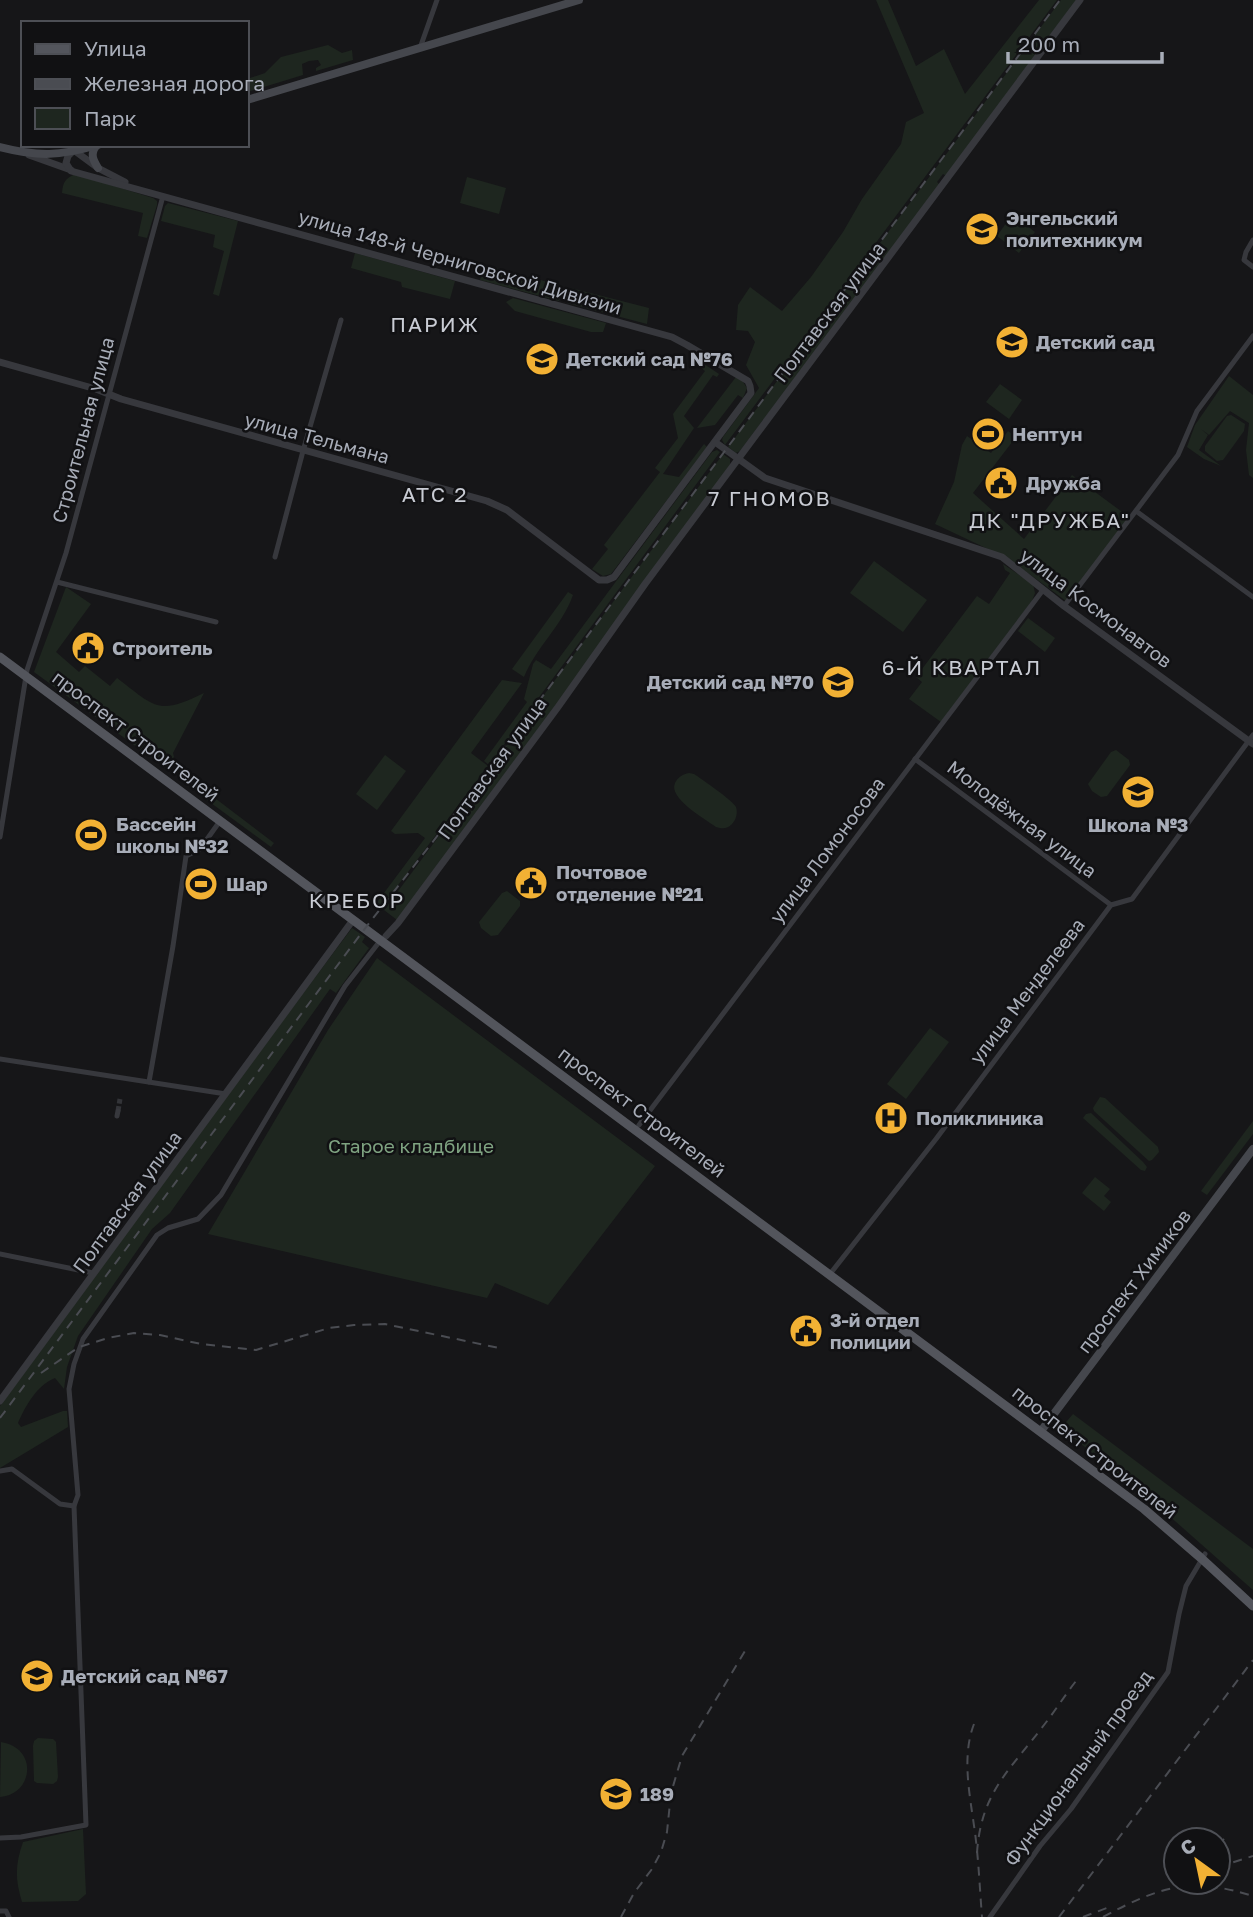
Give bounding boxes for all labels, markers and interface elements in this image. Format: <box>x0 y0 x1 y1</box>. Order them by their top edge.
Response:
legend <box>21 21 248 147</box>
scale bar <box>1008 21 1162 65</box>
text: 200 m <box>1018 31 1080 57</box>
text: Улица <box>84 35 147 61</box>
text: Железная дорога <box>84 70 265 96</box>
text: Парк <box>84 105 137 131</box>
street label: улица 148-й Черниговской Дивизии <box>296 204 624 319</box>
place label: Энгельский политехникум <box>1006 206 1143 251</box>
school or university icon: Энгельский политехникум <box>963 210 1001 248</box>
street label: Полтавская улица <box>768 237 889 387</box>
district label: ПАРИЖ <box>390 311 480 337</box>
school or university icon: Детский сад <box>993 323 1031 361</box>
place label: Детский сад <box>1036 330 1155 353</box>
street label: Строительная улица <box>47 334 118 525</box>
school or university icon: Детский сад №76 <box>523 340 561 378</box>
place label: Детский сад №76 <box>566 347 733 370</box>
street label: улица Тельмана <box>242 407 392 468</box>
sports icon: Нептун <box>969 415 1007 453</box>
place label: Нептун <box>1012 422 1082 445</box>
public building icon: Дружба <box>982 464 1020 502</box>
place label: Дружба <box>1026 471 1101 494</box>
district label: АТС 2 <box>402 481 468 507</box>
district label: 7 ГНОМОВ <box>708 485 832 511</box>
district label: ДК "ДРУЖБА" <box>969 507 1131 533</box>
street label: улица Космонавтов <box>1016 543 1177 672</box>
public building icon: Строитель <box>69 629 107 667</box>
place label: Строитель <box>112 636 213 659</box>
district label: 6-Й КВАРТАЛ <box>882 654 1042 680</box>
school or university icon: Детский сад №70 <box>819 663 857 701</box>
street label: проспект Строителей <box>48 665 224 806</box>
place label: Детский сад №70 <box>647 670 814 693</box>
street label: Полтавская улица <box>432 692 551 843</box>
street label: Молодёжная улица <box>943 755 1101 882</box>
street label: улица Ломоносова <box>764 772 889 927</box>
school or university icon: Школа №3 <box>1119 773 1157 811</box>
place label: Бассейн школы №32 <box>116 812 229 857</box>
place label: Школа №3 <box>1088 813 1188 836</box>
sports icon: Бассейн школы №32 <box>72 816 110 854</box>
place label: Почтовое отделение №21 <box>556 860 704 905</box>
public building icon: Почтовое отделение №21 <box>512 864 550 902</box>
sports icon: Шар <box>182 865 220 903</box>
place label: Шар <box>226 872 268 895</box>
district label: КРЕБОР <box>309 887 405 913</box>
street label: улица Менделеева <box>964 913 1089 1068</box>
street label: проспект Строителей <box>554 1041 730 1182</box>
hospital icon: Поликлиника <box>872 1099 910 1137</box>
place label: Поликлиника <box>916 1106 1044 1129</box>
street label: Полтавская улица <box>67 1126 186 1277</box>
park label: Старое кладбище <box>328 1134 494 1157</box>
street label: проспект Химиков <box>1072 1204 1195 1357</box>
place label: 3-й отдел полиции <box>830 1308 920 1353</box>
public building icon: 3-й отдел полиции <box>787 1312 825 1350</box>
street label: проспект Строителей <box>1008 1380 1182 1523</box>
school or university icon: Детский сад №67 <box>18 1657 56 1695</box>
place label: Детский сад №67 <box>61 1664 228 1687</box>
street label: Функциональный проезд <box>999 1665 1157 1870</box>
school or university icon: 189 <box>597 1775 635 1813</box>
place label: 189 <box>640 1782 674 1805</box>
north arrow <box>1162 1826 1232 1896</box>
text: С <box>1176 1833 1199 1860</box>

